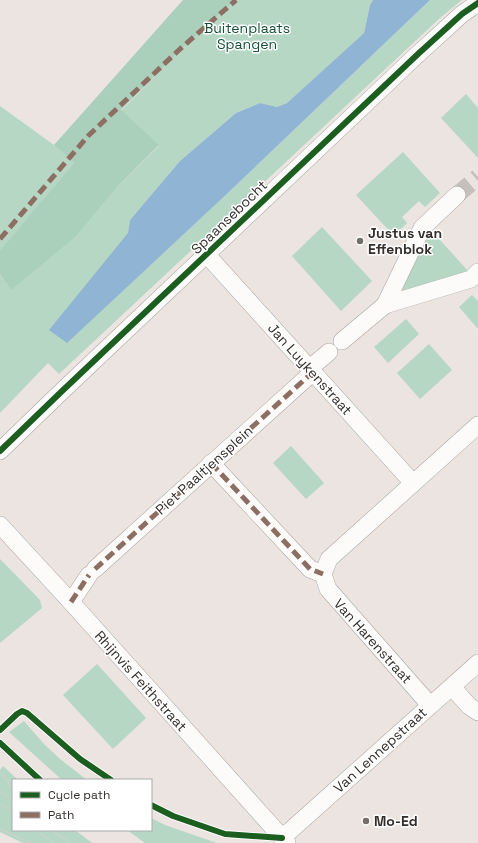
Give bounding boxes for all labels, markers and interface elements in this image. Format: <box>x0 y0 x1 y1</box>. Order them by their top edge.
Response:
park label: Buitenplaats Spangen <box>204 19 290 53</box>
street label: Spaansebocht <box>187 176 271 258</box>
place label: Justus van Effenblok <box>368 224 442 258</box>
marker: Justus van Effenblok <box>355 236 365 246</box>
street label: Jan Luykenstraat <box>264 319 356 419</box>
street label: Piet Paaltjensplein <box>152 422 256 518</box>
street label: Van Harenstraat <box>330 595 416 687</box>
street label: Rhijnvis Feithstraat <box>91 627 191 735</box>
street label: Van Lennepstraat <box>330 703 430 797</box>
legend <box>12 779 152 831</box>
text: Cycle path <box>48 787 110 803</box>
text: Path <box>48 807 74 823</box>
place label: Mo-Ed <box>374 812 418 830</box>
marker: Mo-Ed <box>361 816 371 826</box>

